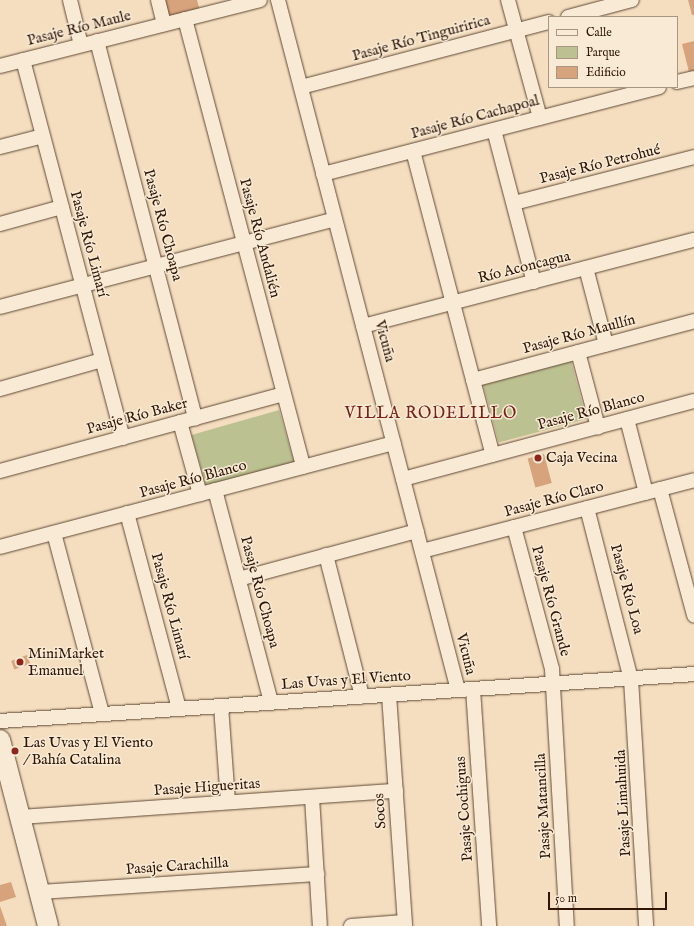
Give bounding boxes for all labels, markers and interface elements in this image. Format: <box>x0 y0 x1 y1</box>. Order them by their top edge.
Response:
street label: Pasaje Río Maule <box>25 6 133 50</box>
street label: Pasaje Río Tinguiririca <box>350 11 492 65</box>
legend <box>548 16 678 88</box>
text: Calle <box>586 25 612 40</box>
text: Parque <box>586 45 620 60</box>
text: Edificio <box>586 65 626 80</box>
street label: Pasaje Río Cachapoal <box>409 91 541 143</box>
street label: Pasaje Río Petrohué <box>538 140 662 188</box>
street label: Pasaje Río Choapa <box>139 167 187 283</box>
street label: Pasaje Río Andalién <box>235 176 285 300</box>
street label: Pasaje Río Limarí <box>66 189 112 299</box>
street label: Río Aconcagua <box>476 247 572 287</box>
street label: Pasaje Río Maullín <box>521 310 637 358</box>
street label: Vicuña <box>371 318 399 364</box>
street label: Pasaje Río Blanco <box>535 388 647 434</box>
street label: Pasaje Río Baker <box>84 394 190 438</box>
district label: VILLA RODELILLO <box>345 404 517 424</box>
place label: Caja Vecina <box>546 449 617 467</box>
marker: Caja Vecina <box>533 453 543 463</box>
street label: Pasaje Río Blanco <box>137 456 249 502</box>
street label: Pasaje Río Claro <box>502 477 606 521</box>
street label: Pasaje Río Choapa <box>236 534 284 650</box>
street label: Pasaje Río Loa <box>606 542 648 636</box>
street label: Pasaje Río Grande <box>528 544 574 658</box>
street label: Pasaje Río Limarí <box>147 551 193 661</box>
street label: Vicuña <box>452 631 480 677</box>
place label: MiniMarket Emanuel <box>28 644 104 679</box>
marker: MiniMarket Emanuel <box>15 657 25 667</box>
street label: Las Uvas y El Viento <box>281 666 411 694</box>
place label: Las Uvas y El Viento / Bahía Catalina <box>23 733 153 768</box>
marker: Las Uvas y El Viento / Bahía Catalina <box>10 746 20 756</box>
street label: Pasaje Limahuida <box>611 749 635 857</box>
street label: Pasaje Matancilla <box>531 753 555 859</box>
street label: Pasaje Cochiguas <box>451 756 477 862</box>
street label: Pasaje Higueritas <box>153 774 261 800</box>
street label: Socos <box>370 793 390 829</box>
street label: Pasaje Carachilla <box>125 853 229 879</box>
scale bar <box>550 884 669 910</box>
text: 50 m <box>555 891 577 906</box>

